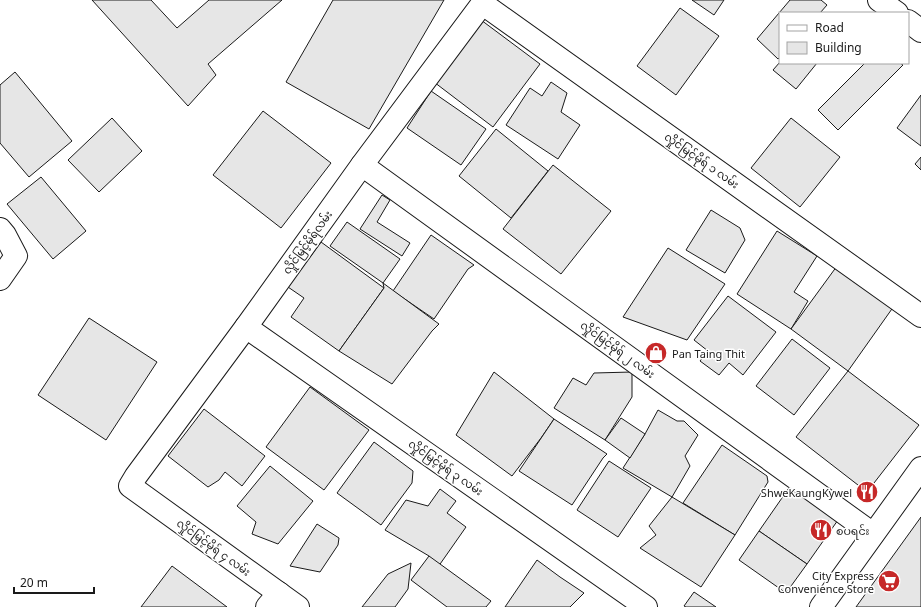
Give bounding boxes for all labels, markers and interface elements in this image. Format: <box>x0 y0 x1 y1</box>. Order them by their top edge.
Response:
legend <box>779 12 909 64</box>
text: Road <box>815 19 844 36</box>
text: Building <box>815 39 862 56</box>
street label: လှိုင်မြင့်မိုရ် ၁ လမ်း <box>661 129 742 193</box>
street label: လှိုင်မြင့်မိုရ်လမ်း <box>279 207 337 278</box>
street label: လှိုင်မြင့်မိုရ် ၂ လမ်း <box>577 317 658 383</box>
shop icon: Pan Taing Thit <box>643 340 669 366</box>
place label: Pan Taing Thit <box>672 346 745 361</box>
street label: လှိုင်မြင့်မိုရ် ၃ လမ်း <box>405 436 486 500</box>
restaurant icon: ShweKaungKywel <box>854 479 880 505</box>
place label: ShweKaungKywel <box>761 485 852 500</box>
street label: လှိုင်မြင့်မိုရ် ၄ လမ်း <box>173 515 254 581</box>
restaurant icon: စပရင်း <box>808 517 834 543</box>
place label: စပရင်း <box>836 523 870 540</box>
place label: City Express Convenience Store <box>778 568 874 596</box>
supermarket icon: City Express Convenience Store <box>876 568 902 594</box>
scale bar <box>14 569 94 595</box>
text: 20 m <box>20 574 48 591</box>

